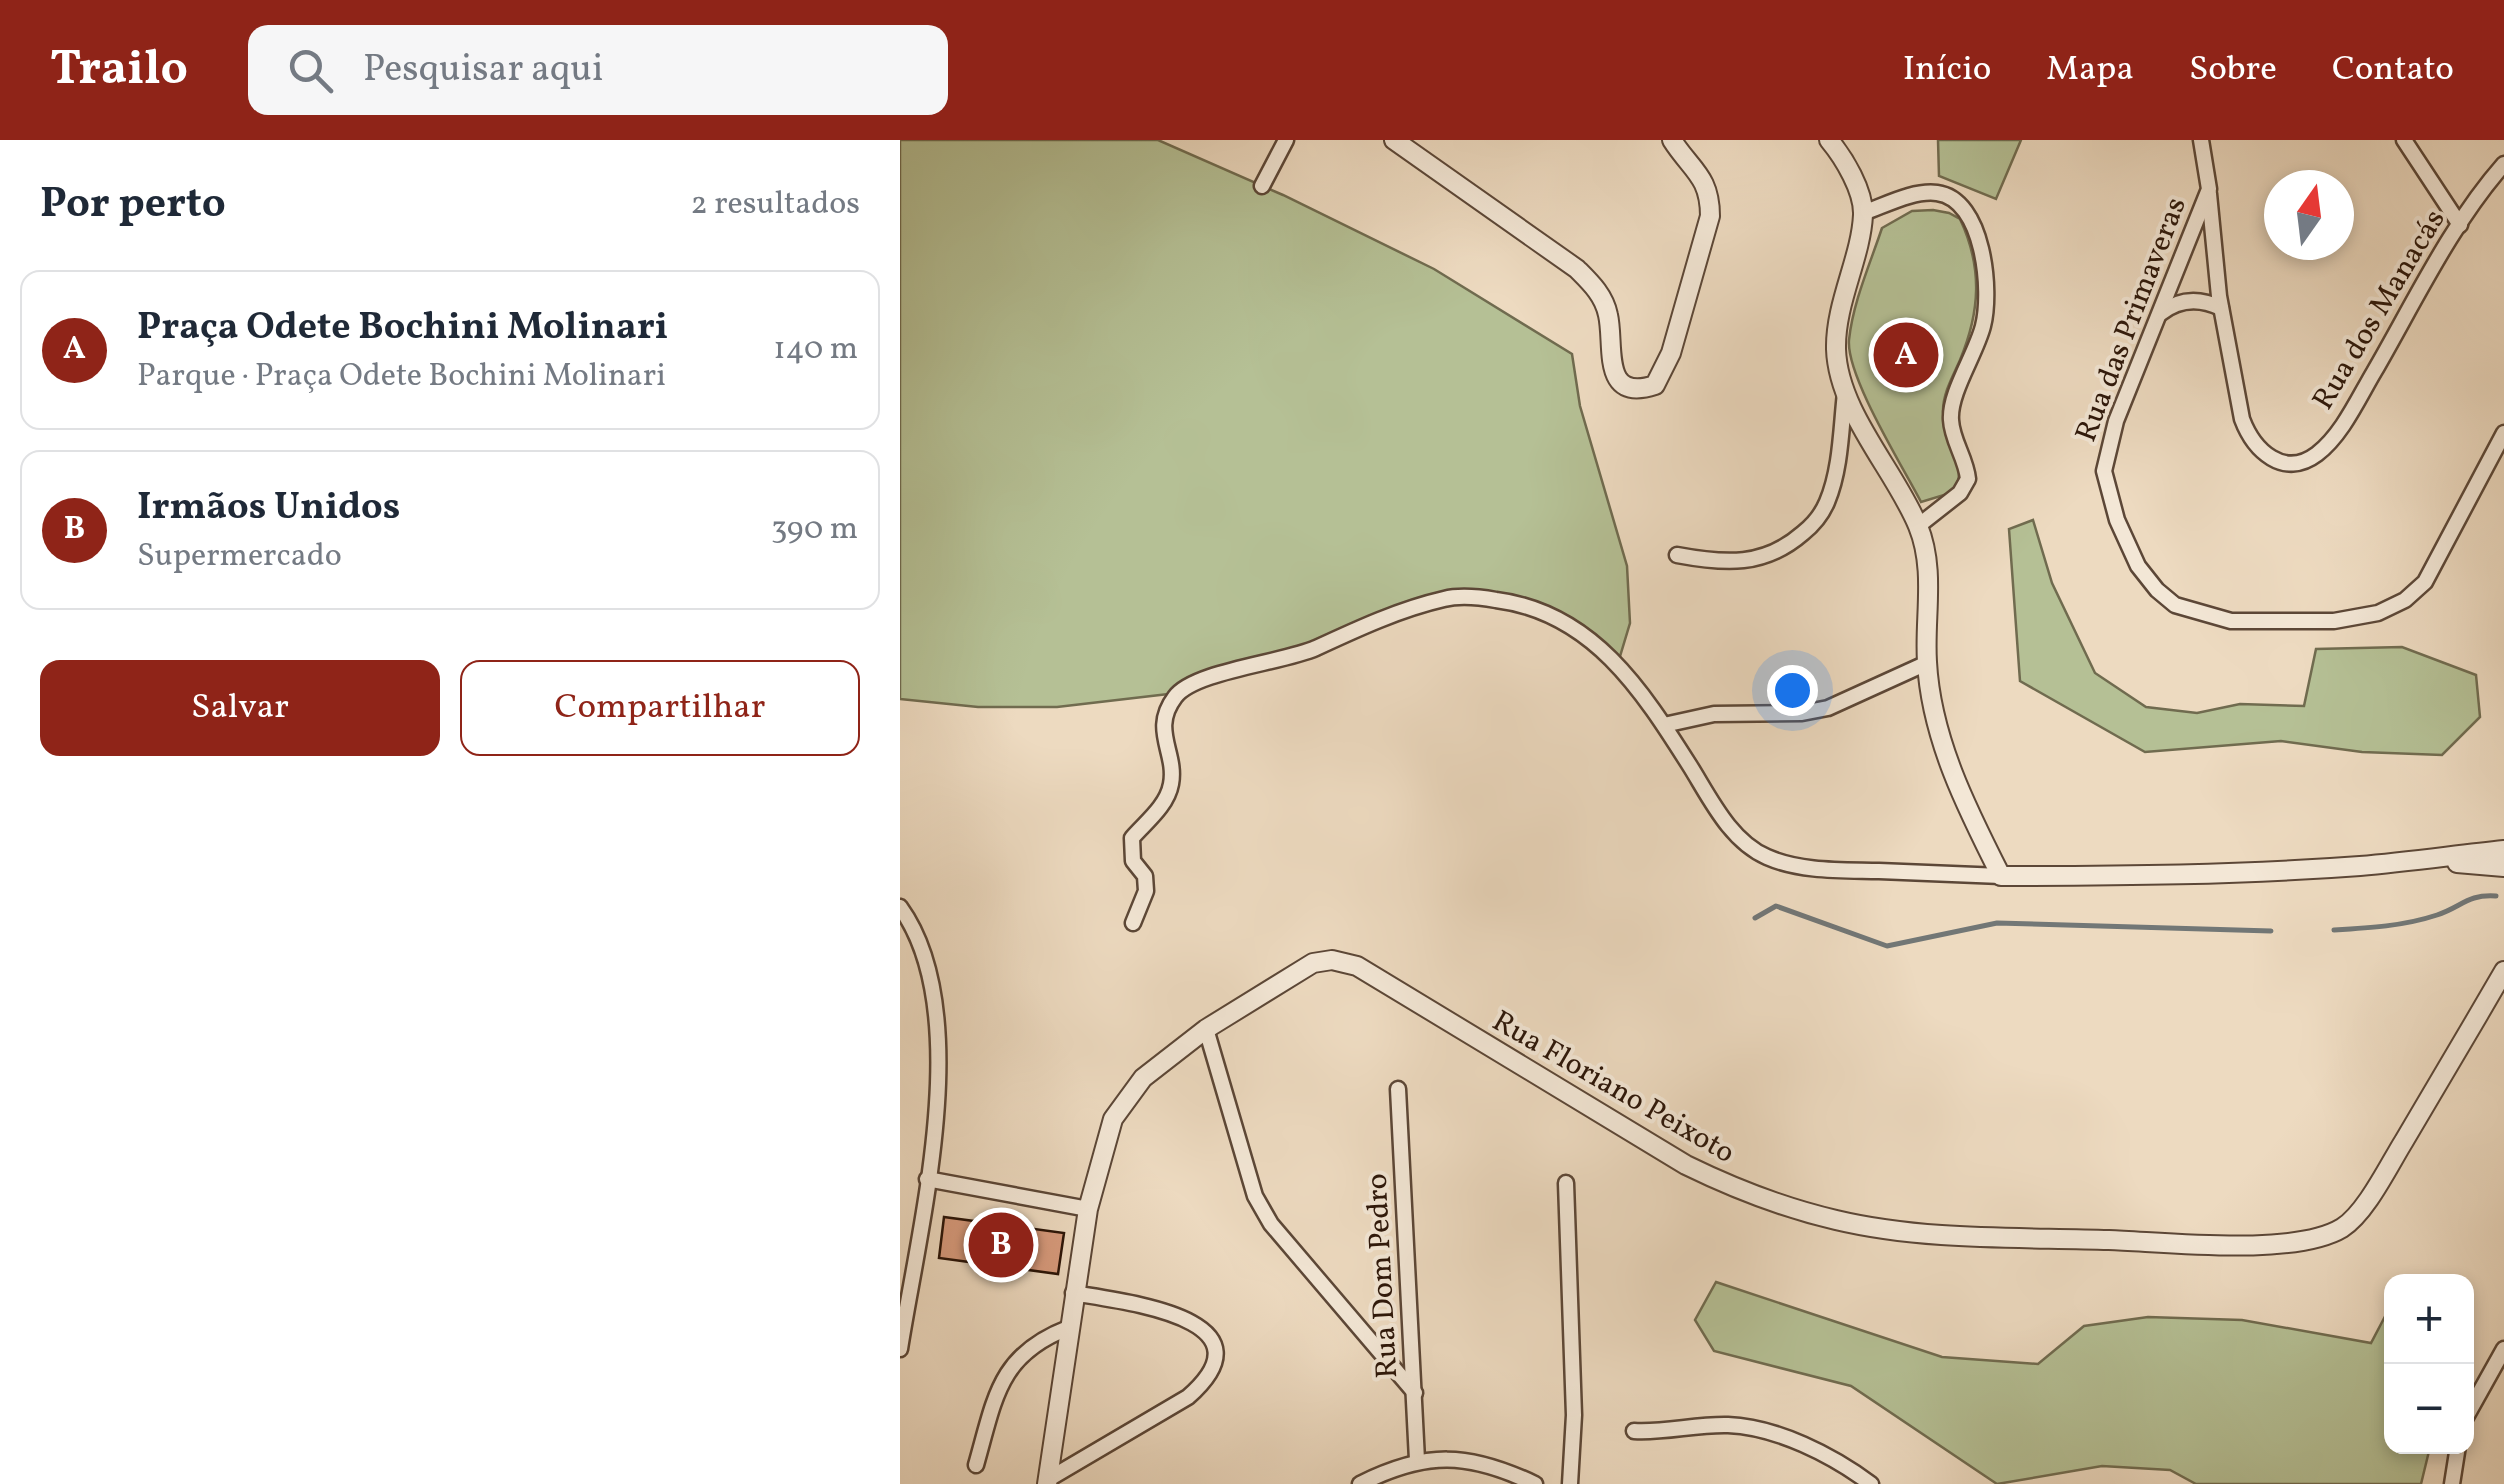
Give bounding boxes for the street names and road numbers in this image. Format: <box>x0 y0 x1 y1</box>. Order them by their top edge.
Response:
street label: Rua das Primaveras <box>2066 191 2198 448</box>
street label: Rua dos Manacás <box>2303 202 2456 418</box>
street label: Rua Floriano Peixoto <box>1484 1001 1742 1174</box>
street label: Rua Dom Pedro <box>1357 1172 1409 1380</box>

